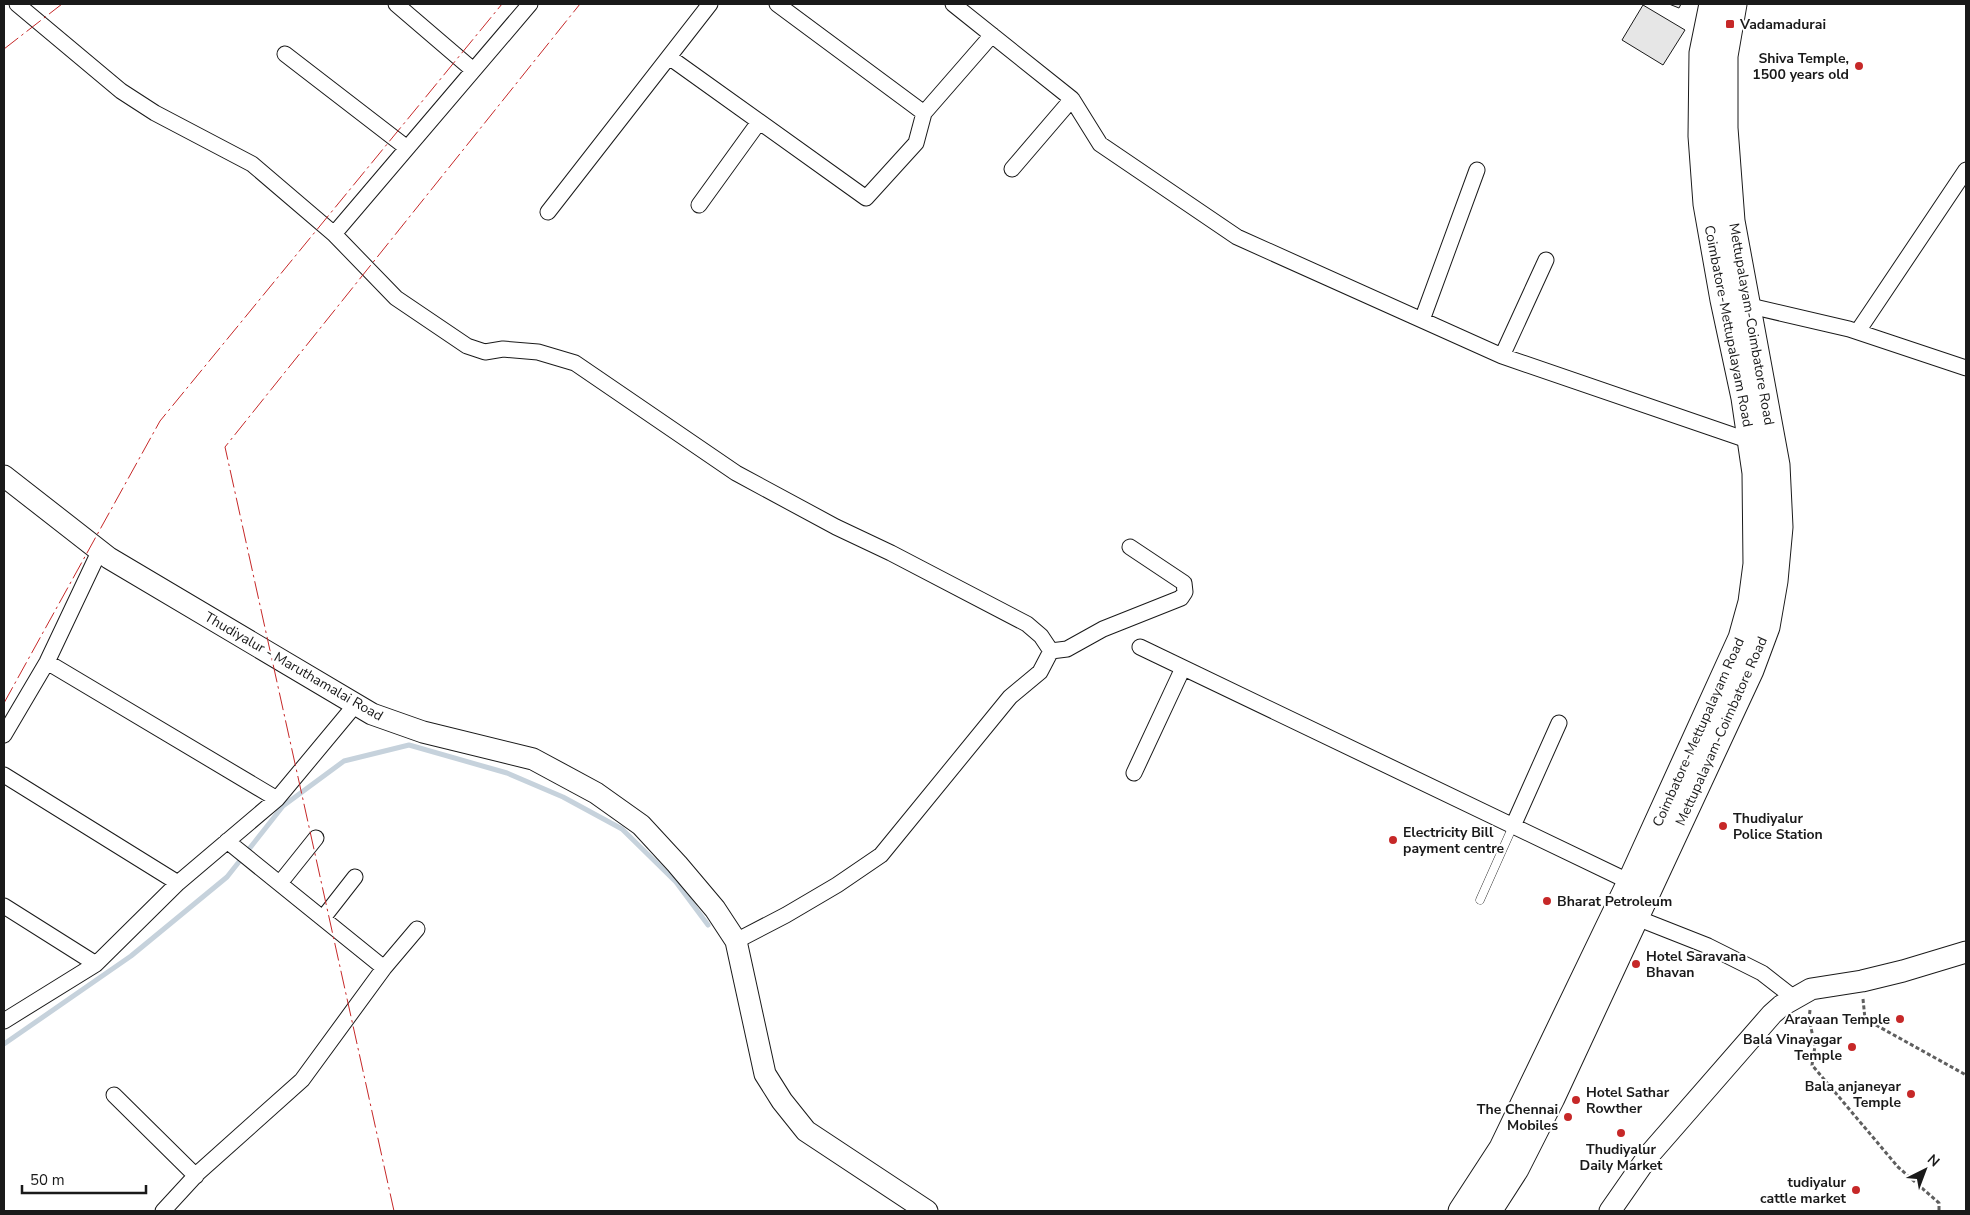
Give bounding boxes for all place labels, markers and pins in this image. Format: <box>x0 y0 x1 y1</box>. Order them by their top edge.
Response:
place label: Vadamadurai <box>1739 15 1826 34</box>
marker: Vadamadurai <box>1724 18 1736 30</box>
place label: Shiva Temple, 1500 years old <box>1752 49 1849 84</box>
marker: Shiva Temple, 1500 years old <box>1853 60 1865 72</box>
place label: Thudiyalur Police Station <box>1733 809 1823 844</box>
marker: Thudiyalur Police Station <box>1717 820 1729 832</box>
place label: Electricity Bill payment centre <box>1403 823 1505 858</box>
marker: Electricity Bill payment centre <box>1387 834 1399 846</box>
place label: Bharat Petroleum <box>1557 892 1672 911</box>
marker: Bharat Petroleum <box>1541 895 1553 907</box>
place label: Hotel Saravana Bhavan <box>1646 947 1746 982</box>
marker: Hotel Saravana Bhavan <box>1630 958 1642 970</box>
place label: Aravaan Temple <box>1784 1010 1890 1029</box>
marker: Aravaan Temple <box>1894 1013 1906 1025</box>
place label: Bala Vinayagar Temple <box>1743 1030 1843 1065</box>
marker: Bala Vinayagar Temple <box>1846 1041 1858 1053</box>
place label: Bala anjaneyar Temple <box>1805 1077 1901 1112</box>
place label: Hotel Sathar Rowther <box>1586 1083 1670 1118</box>
marker: Bala anjaneyar Temple <box>1905 1088 1917 1100</box>
marker: Hotel Sathar Rowther <box>1570 1094 1582 1106</box>
place label: The Chennai Mobiles <box>1477 1100 1558 1135</box>
marker: The Chennai Mobiles <box>1562 1111 1574 1123</box>
marker: Thudiyalur Daily Market <box>1615 1127 1627 1139</box>
place label: Thudiyalur Daily Market <box>1580 1140 1663 1175</box>
place label: tudiyalur cattle market <box>1760 1173 1847 1208</box>
marker: tudiyalur cattle market <box>1850 1184 1862 1196</box>

